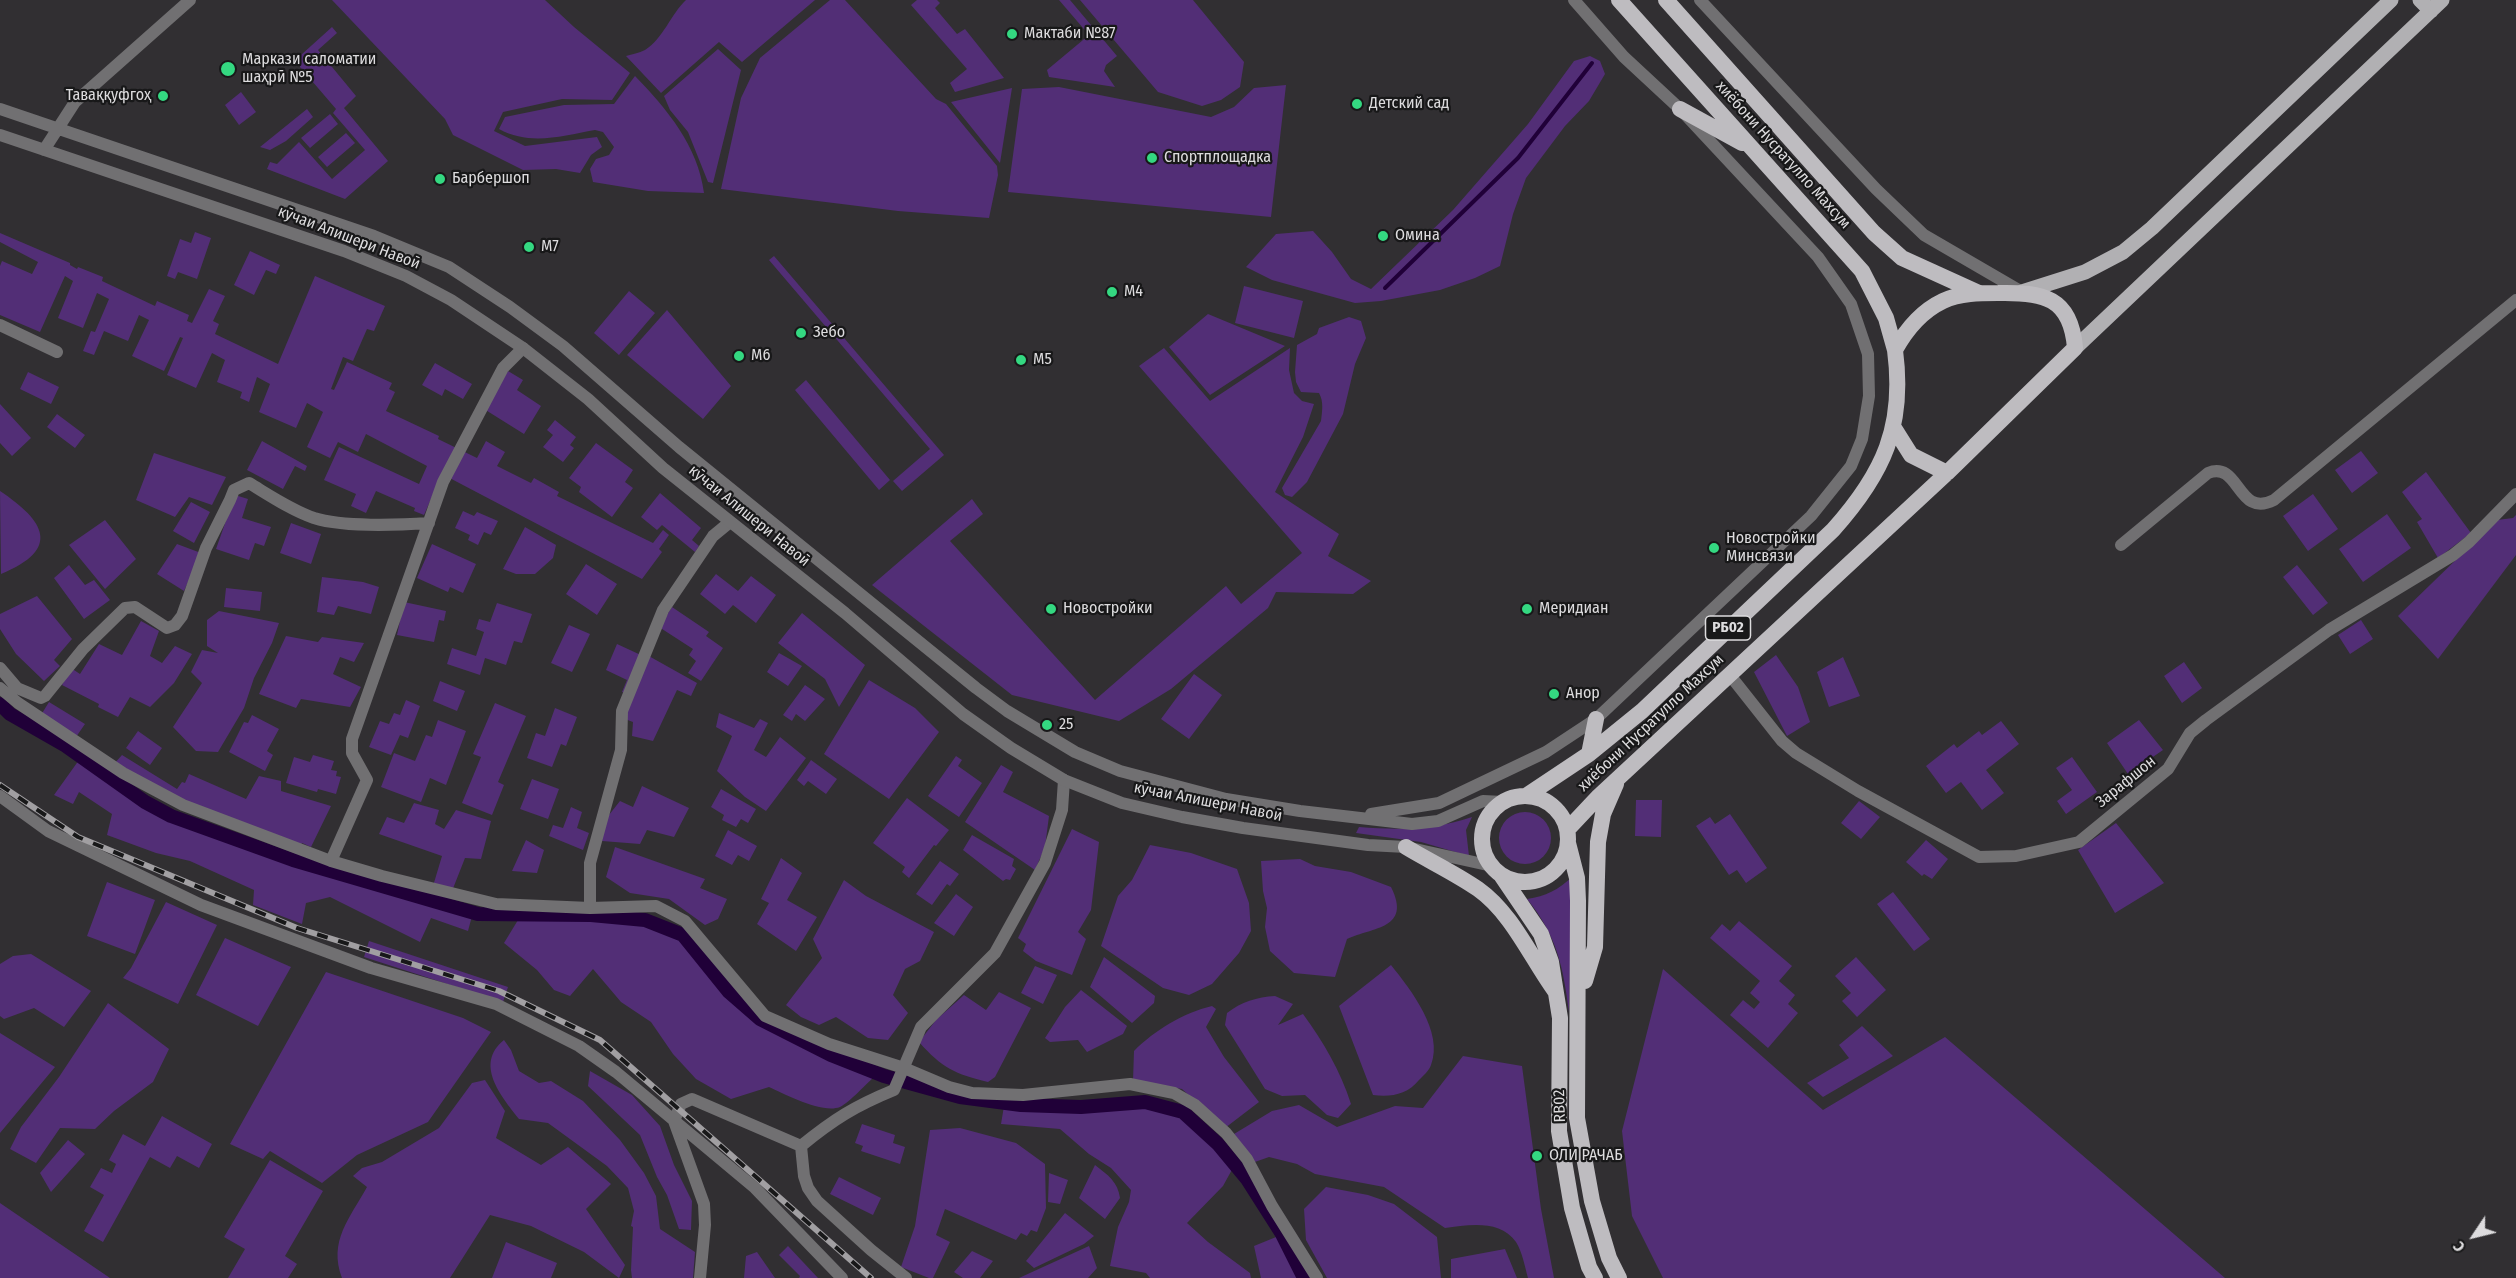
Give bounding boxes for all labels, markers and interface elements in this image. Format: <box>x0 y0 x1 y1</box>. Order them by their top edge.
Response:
place label: Мактаби №87 <box>1024 24 1116 44</box>
marker: Мактаби №87 <box>1005 27 1019 41</box>
place label: Маркази саломатии шаҳрӣ №5 <box>242 50 376 88</box>
marker: Маркази саломатии шаҳрӣ №5 <box>219 60 237 78</box>
street label: хиёбони Нусратулло Махсум <box>1711 77 1855 233</box>
place label: Таваққуфгоҳ <box>66 86 151 106</box>
marker: Таваққуфгоҳ <box>156 89 170 103</box>
place label: Детский сад <box>1369 94 1449 114</box>
marker: Детский сад <box>1350 97 1364 111</box>
place label: Спортплощадка <box>1164 148 1271 168</box>
marker: Спортплощадка <box>1145 151 1159 165</box>
place label: Барбершоп <box>452 169 530 189</box>
marker: Барбершоп <box>433 172 447 186</box>
street label: кӯчаи Алишери Навоӣ <box>275 202 423 274</box>
place label: Омина <box>1395 226 1440 246</box>
marker: Омина <box>1376 229 1390 243</box>
place label: М7 <box>541 237 559 257</box>
marker: М7 <box>522 240 536 254</box>
place label: М4 <box>1124 282 1143 302</box>
marker: М4 <box>1105 285 1119 299</box>
place label: Зебо <box>813 323 845 343</box>
marker: Зебо <box>794 326 808 340</box>
place label: М6 <box>751 346 770 366</box>
marker: М6 <box>732 349 746 363</box>
place label: М5 <box>1033 350 1052 370</box>
marker: М5 <box>1014 353 1028 367</box>
street label: кӯчаи Алишери Навоӣ <box>684 461 814 571</box>
place label: Новостройки Минсвязи <box>1726 529 1815 567</box>
marker: Новостройки Минсвязи <box>1707 541 1721 555</box>
place label: Новостройки <box>1063 599 1152 619</box>
place label: Меридиан <box>1539 599 1608 619</box>
marker: Новостройки <box>1044 602 1058 616</box>
marker: Меридиан <box>1520 602 1534 616</box>
road number: РБ02 <box>1706 616 1750 640</box>
street label: хиёбони Нусратулло Махсум <box>1574 650 1728 796</box>
place label: Анор <box>1566 684 1600 704</box>
marker: Анор <box>1547 687 1561 701</box>
place label: 25 <box>1059 715 1073 735</box>
marker: 25 <box>1040 718 1054 732</box>
street label: Зарафшон <box>2092 752 2160 812</box>
street label: кӯчаи Алишери Навоӣ <box>1132 778 1284 826</box>
street label: RB02 <box>1550 1089 1570 1123</box>
place label: ОЛИ РАЧАБ <box>1549 1146 1623 1166</box>
marker: ОЛИ РАЧАБ <box>1530 1149 1544 1163</box>
north arrow <box>2444 1206 2504 1266</box>
text: С <box>2449 1238 2469 1256</box>

